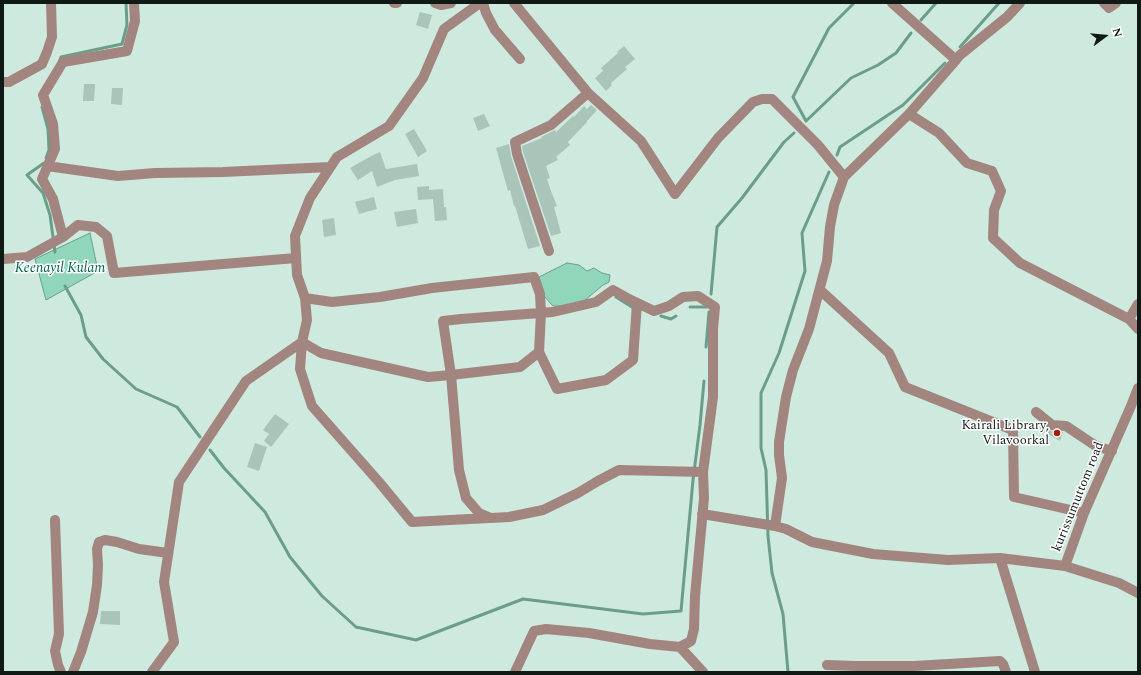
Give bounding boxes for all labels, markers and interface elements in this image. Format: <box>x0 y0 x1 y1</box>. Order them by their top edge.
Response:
north arrow <box>1085 16 1125 56</box>
text: N <box>1108 26 1126 39</box>
water label: Keenayil Kulam <box>15 261 105 277</box>
place label: Kairali Library, Vilavoorkal <box>961 418 1049 449</box>
marker: Kairali Library, Vilavoorkal <box>1052 428 1062 438</box>
street label: kurissumuttom road <box>1050 440 1108 554</box>

